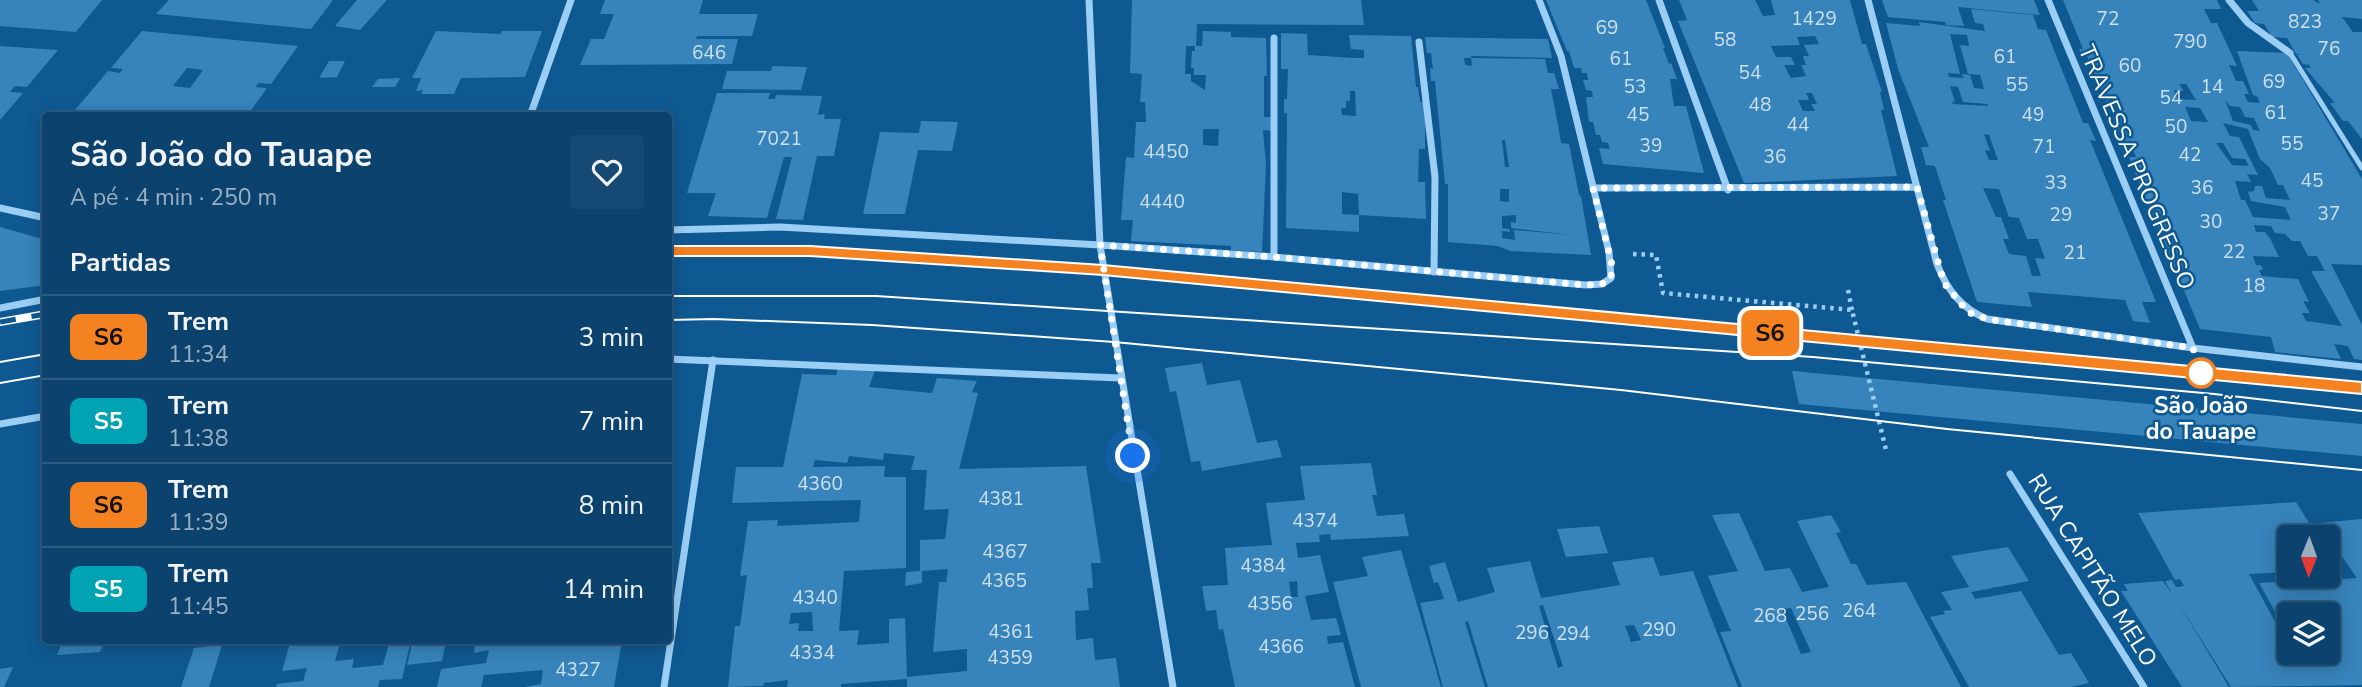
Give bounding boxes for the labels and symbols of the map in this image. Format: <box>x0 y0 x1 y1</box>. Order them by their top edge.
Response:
house number: 1429 <box>1791 6 1837 32</box>
house number: 72 <box>2097 6 2119 32</box>
house number: 823 <box>2288 9 2322 35</box>
house number: 69 <box>1596 15 1618 41</box>
house number: 58 <box>1714 27 1736 53</box>
house number: 790 <box>2173 29 2207 55</box>
house number: 76 <box>2318 36 2340 62</box>
house number: 646 <box>692 40 726 66</box>
street label: TRAVESSA PROGRESSO <box>2071 40 2202 294</box>
house number: 61 <box>1994 44 2016 70</box>
house number: 61 <box>1610 46 1632 72</box>
house number: 60 <box>2119 53 2141 79</box>
house number: 54 <box>1739 60 1761 86</box>
house number: 69 <box>2263 69 2285 95</box>
house number: 55 <box>2006 72 2028 98</box>
house number: 53 <box>1624 74 1646 100</box>
house number: 14 <box>2201 74 2223 100</box>
house number: 54 <box>2160 85 2182 111</box>
house number: 48 <box>1749 92 1771 118</box>
house number: 61 <box>2265 100 2287 126</box>
house number: 45 <box>1627 102 1649 128</box>
house number: 49 <box>2022 102 2044 128</box>
house number: 44 <box>1787 112 1809 138</box>
house number: 50 <box>2165 114 2187 140</box>
house number: 7021 <box>756 126 802 152</box>
house number: 55 <box>2281 131 2303 157</box>
house number: 39 <box>1640 133 1662 159</box>
house number: 71 <box>2033 134 2055 160</box>
house number: 4450 <box>1143 139 1189 165</box>
house number: 42 <box>2179 142 2201 168</box>
house number: 36 <box>1764 144 1786 170</box>
house number: 45 <box>2301 168 2323 194</box>
house number: 33 <box>2045 170 2067 196</box>
house number: 36 <box>2191 175 2213 201</box>
house number: 4440 <box>1139 189 1185 215</box>
house number: 37 <box>2318 201 2340 227</box>
house number: 29 <box>2050 202 2072 228</box>
house number: 30 <box>2200 209 2222 235</box>
house number: 22 <box>2223 239 2245 265</box>
house number: 21 <box>2064 240 2086 266</box>
house number: 18 <box>2243 273 2265 299</box>
line badge: S6 <box>1738 310 1802 356</box>
marker: São João do Tauape <box>2186 358 2216 388</box>
place label: São João do Tauape <box>2146 390 2256 447</box>
your location <box>1115 438 1150 473</box>
street label: RUA CAPITÃO MELO <box>2021 468 2164 672</box>
house number: 4360 <box>797 471 843 497</box>
house number: 4381 <box>978 486 1024 512</box>
house number: 4374 <box>1292 508 1338 534</box>
north arrow <box>2277 525 2340 588</box>
house number: 4367 <box>982 539 1028 565</box>
house number: 4384 <box>1240 553 1286 579</box>
house number: 4365 <box>981 568 1027 594</box>
house number: 4340 <box>792 585 838 611</box>
house number: 4356 <box>1247 591 1293 617</box>
house number: 264 <box>1842 598 1876 624</box>
house number: 256 <box>1795 601 1829 627</box>
house number: 268 <box>1753 603 1787 629</box>
house number: 290 <box>1642 617 1676 643</box>
house number: 4361 <box>988 619 1034 645</box>
house number: 296 <box>1515 620 1549 646</box>
house number: 294 <box>1556 621 1590 647</box>
house number: 4366 <box>1258 634 1304 660</box>
house number: 4334 <box>789 640 835 666</box>
house number: 4359 <box>987 645 1033 671</box>
house number: 4327 <box>555 657 601 683</box>

